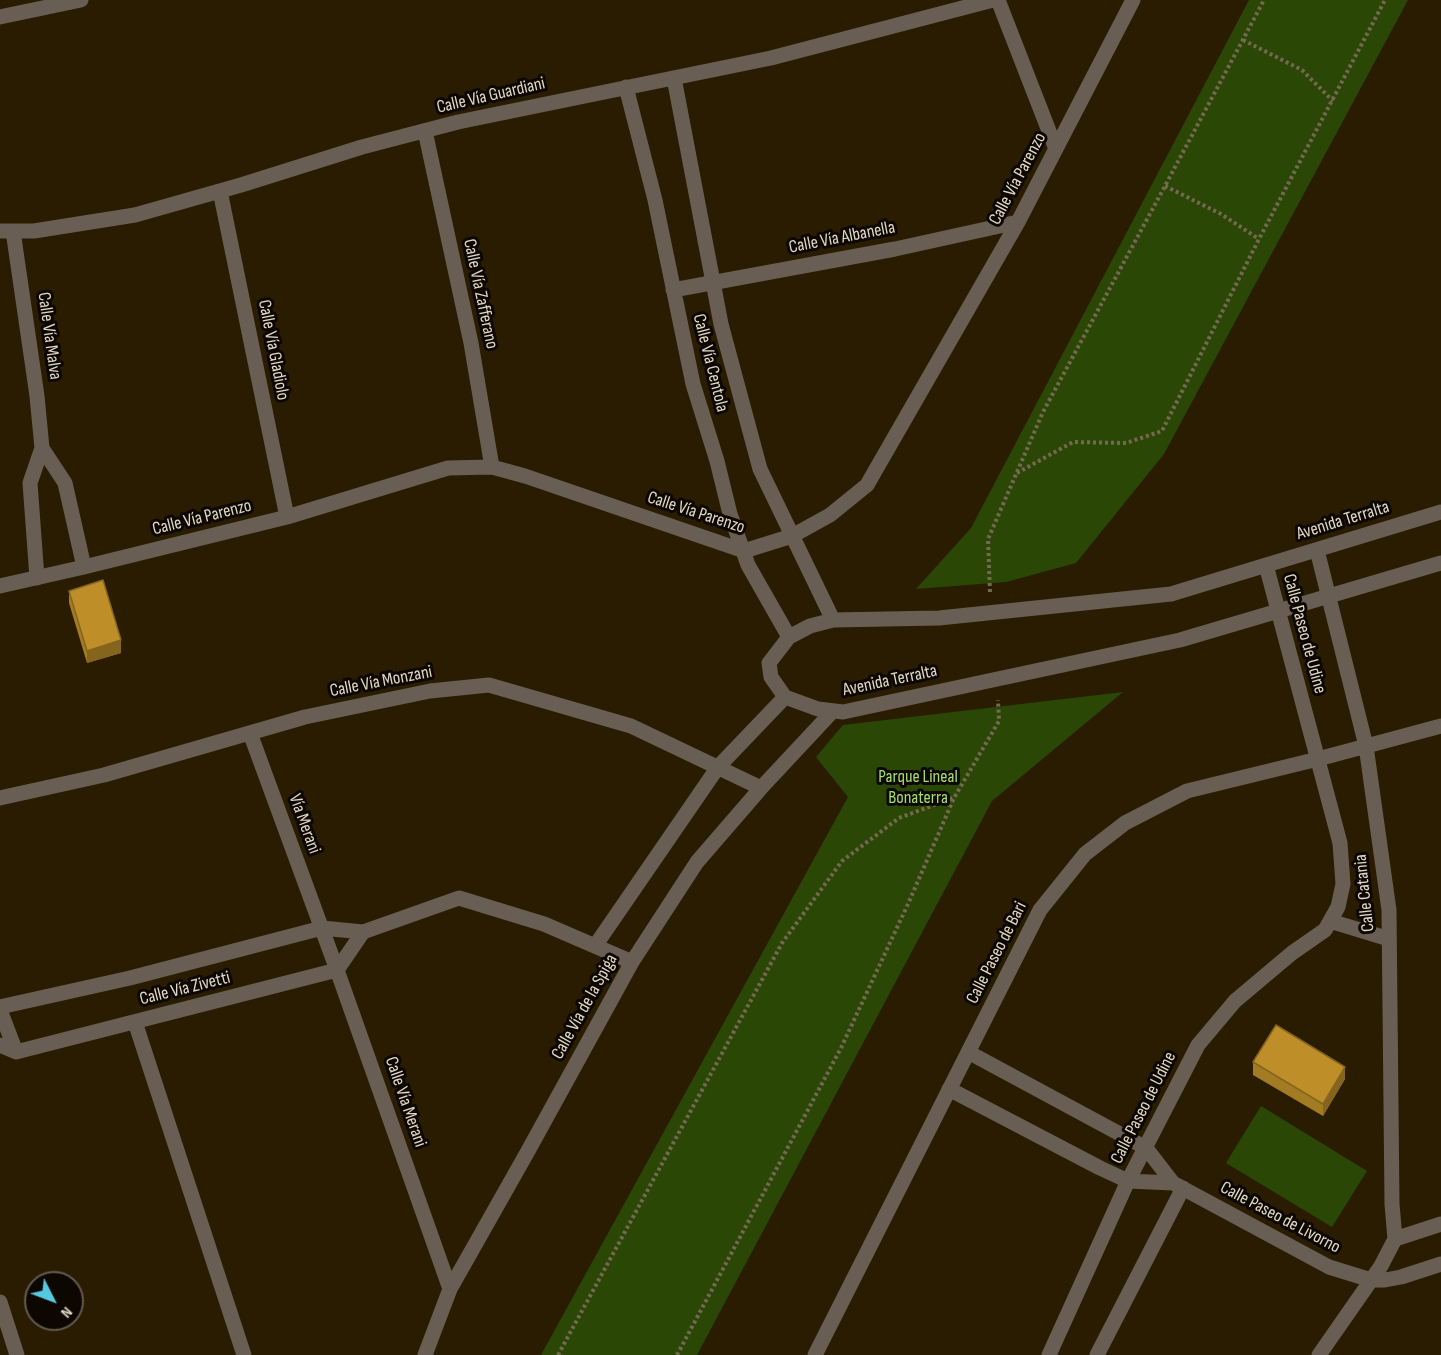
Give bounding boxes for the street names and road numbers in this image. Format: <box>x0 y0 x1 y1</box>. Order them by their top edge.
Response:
street label: Calle Vía Guardiani <box>435 73 547 119</box>
street label: Calle Vía Parenzo <box>985 129 1051 229</box>
street label: Calle Vía Albanella <box>787 217 897 259</box>
street label: Calle Vía Zafferano <box>458 237 502 351</box>
street label: Calle Vía Malva <box>32 291 66 381</box>
street label: Calle Vía Gladiolo <box>253 298 293 402</box>
street label: Calle Vía Centola <box>687 312 733 414</box>
street label: Calle Vía Parenzo <box>645 487 747 539</box>
street label: Calle Vía Parenzo <box>150 495 254 541</box>
street label: Avenida Terralta <box>1294 497 1392 545</box>
street label: Calle Paseo de Udine <box>1278 572 1330 696</box>
street label: Avenida Terralta <box>841 660 939 702</box>
street label: Calle Vía Monzani <box>328 662 434 702</box>
street label: Vía Merani <box>283 791 325 857</box>
street label: Calle Catania <box>1350 853 1380 933</box>
street label: Calle Paseo de Bari <box>962 898 1032 1008</box>
street label: Calle Vía de la Spiga <box>547 951 623 1063</box>
street label: Calle Vía Zivetti <box>138 967 232 1011</box>
street label: Calle Paseo de Udine <box>1107 1048 1181 1168</box>
street label: Calle Vía Merani <box>379 1054 431 1150</box>
street label: Calle Paseo de Livorno <box>1216 1177 1344 1259</box>

